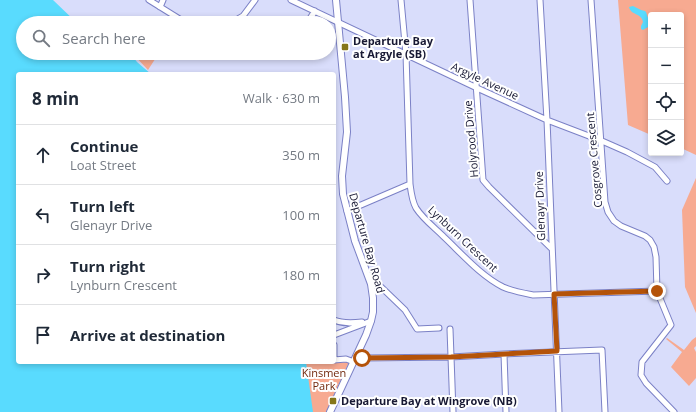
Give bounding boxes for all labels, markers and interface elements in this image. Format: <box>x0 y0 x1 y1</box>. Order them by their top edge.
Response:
map controls <box>648 12 684 156</box>
button: + <box>648 12 684 48</box>
search box <box>16 16 336 60</box>
icon: search <box>30 27 52 49</box>
text: Search here <box>62 28 146 48</box>
place label: Departure Bay at Argyle (SB) <box>353 33 434 61</box>
marker: Departure Bay at Argyle (SB) <box>340 42 350 52</box>
button: − <box>648 48 684 84</box>
street label: Argyle Avenue <box>449 58 521 103</box>
button: locate <box>648 84 684 120</box>
text: 8 min <box>32 87 79 110</box>
text: Walk · 630 m <box>243 89 320 107</box>
street label: Holyrood Drive <box>460 100 481 178</box>
street label: Cosgrove Crescent <box>582 112 605 208</box>
button: layers <box>648 120 684 156</box>
text: Continue <box>70 136 138 156</box>
icon: ahead <box>32 144 54 166</box>
text: 350 m <box>282 146 320 164</box>
text: Loat Street <box>70 156 136 174</box>
street label: Glenayr Drive <box>531 171 548 241</box>
street label: Departure Bay Road <box>346 191 389 295</box>
text: Turn left <box>70 196 135 216</box>
street label: Lynburn Crescent <box>425 202 502 275</box>
icon: left <box>32 204 54 226</box>
text: 100 m <box>282 206 320 224</box>
text: Glenayr Drive <box>70 216 152 234</box>
text: Turn right <box>70 256 145 276</box>
icon: right <box>32 264 54 286</box>
text: 180 m <box>282 266 320 284</box>
text: Lynburn Crescent <box>70 276 177 294</box>
route end <box>648 282 666 300</box>
icon: arrive <box>32 324 54 346</box>
text: Arrive at destination <box>70 325 225 345</box>
route start <box>353 349 371 367</box>
park label: Kinsmen Park <box>302 365 346 393</box>
place label: Departure Bay at Wingrove (NB) <box>341 393 517 408</box>
marker: Departure Bay at Wingrove (NB) <box>328 396 338 406</box>

